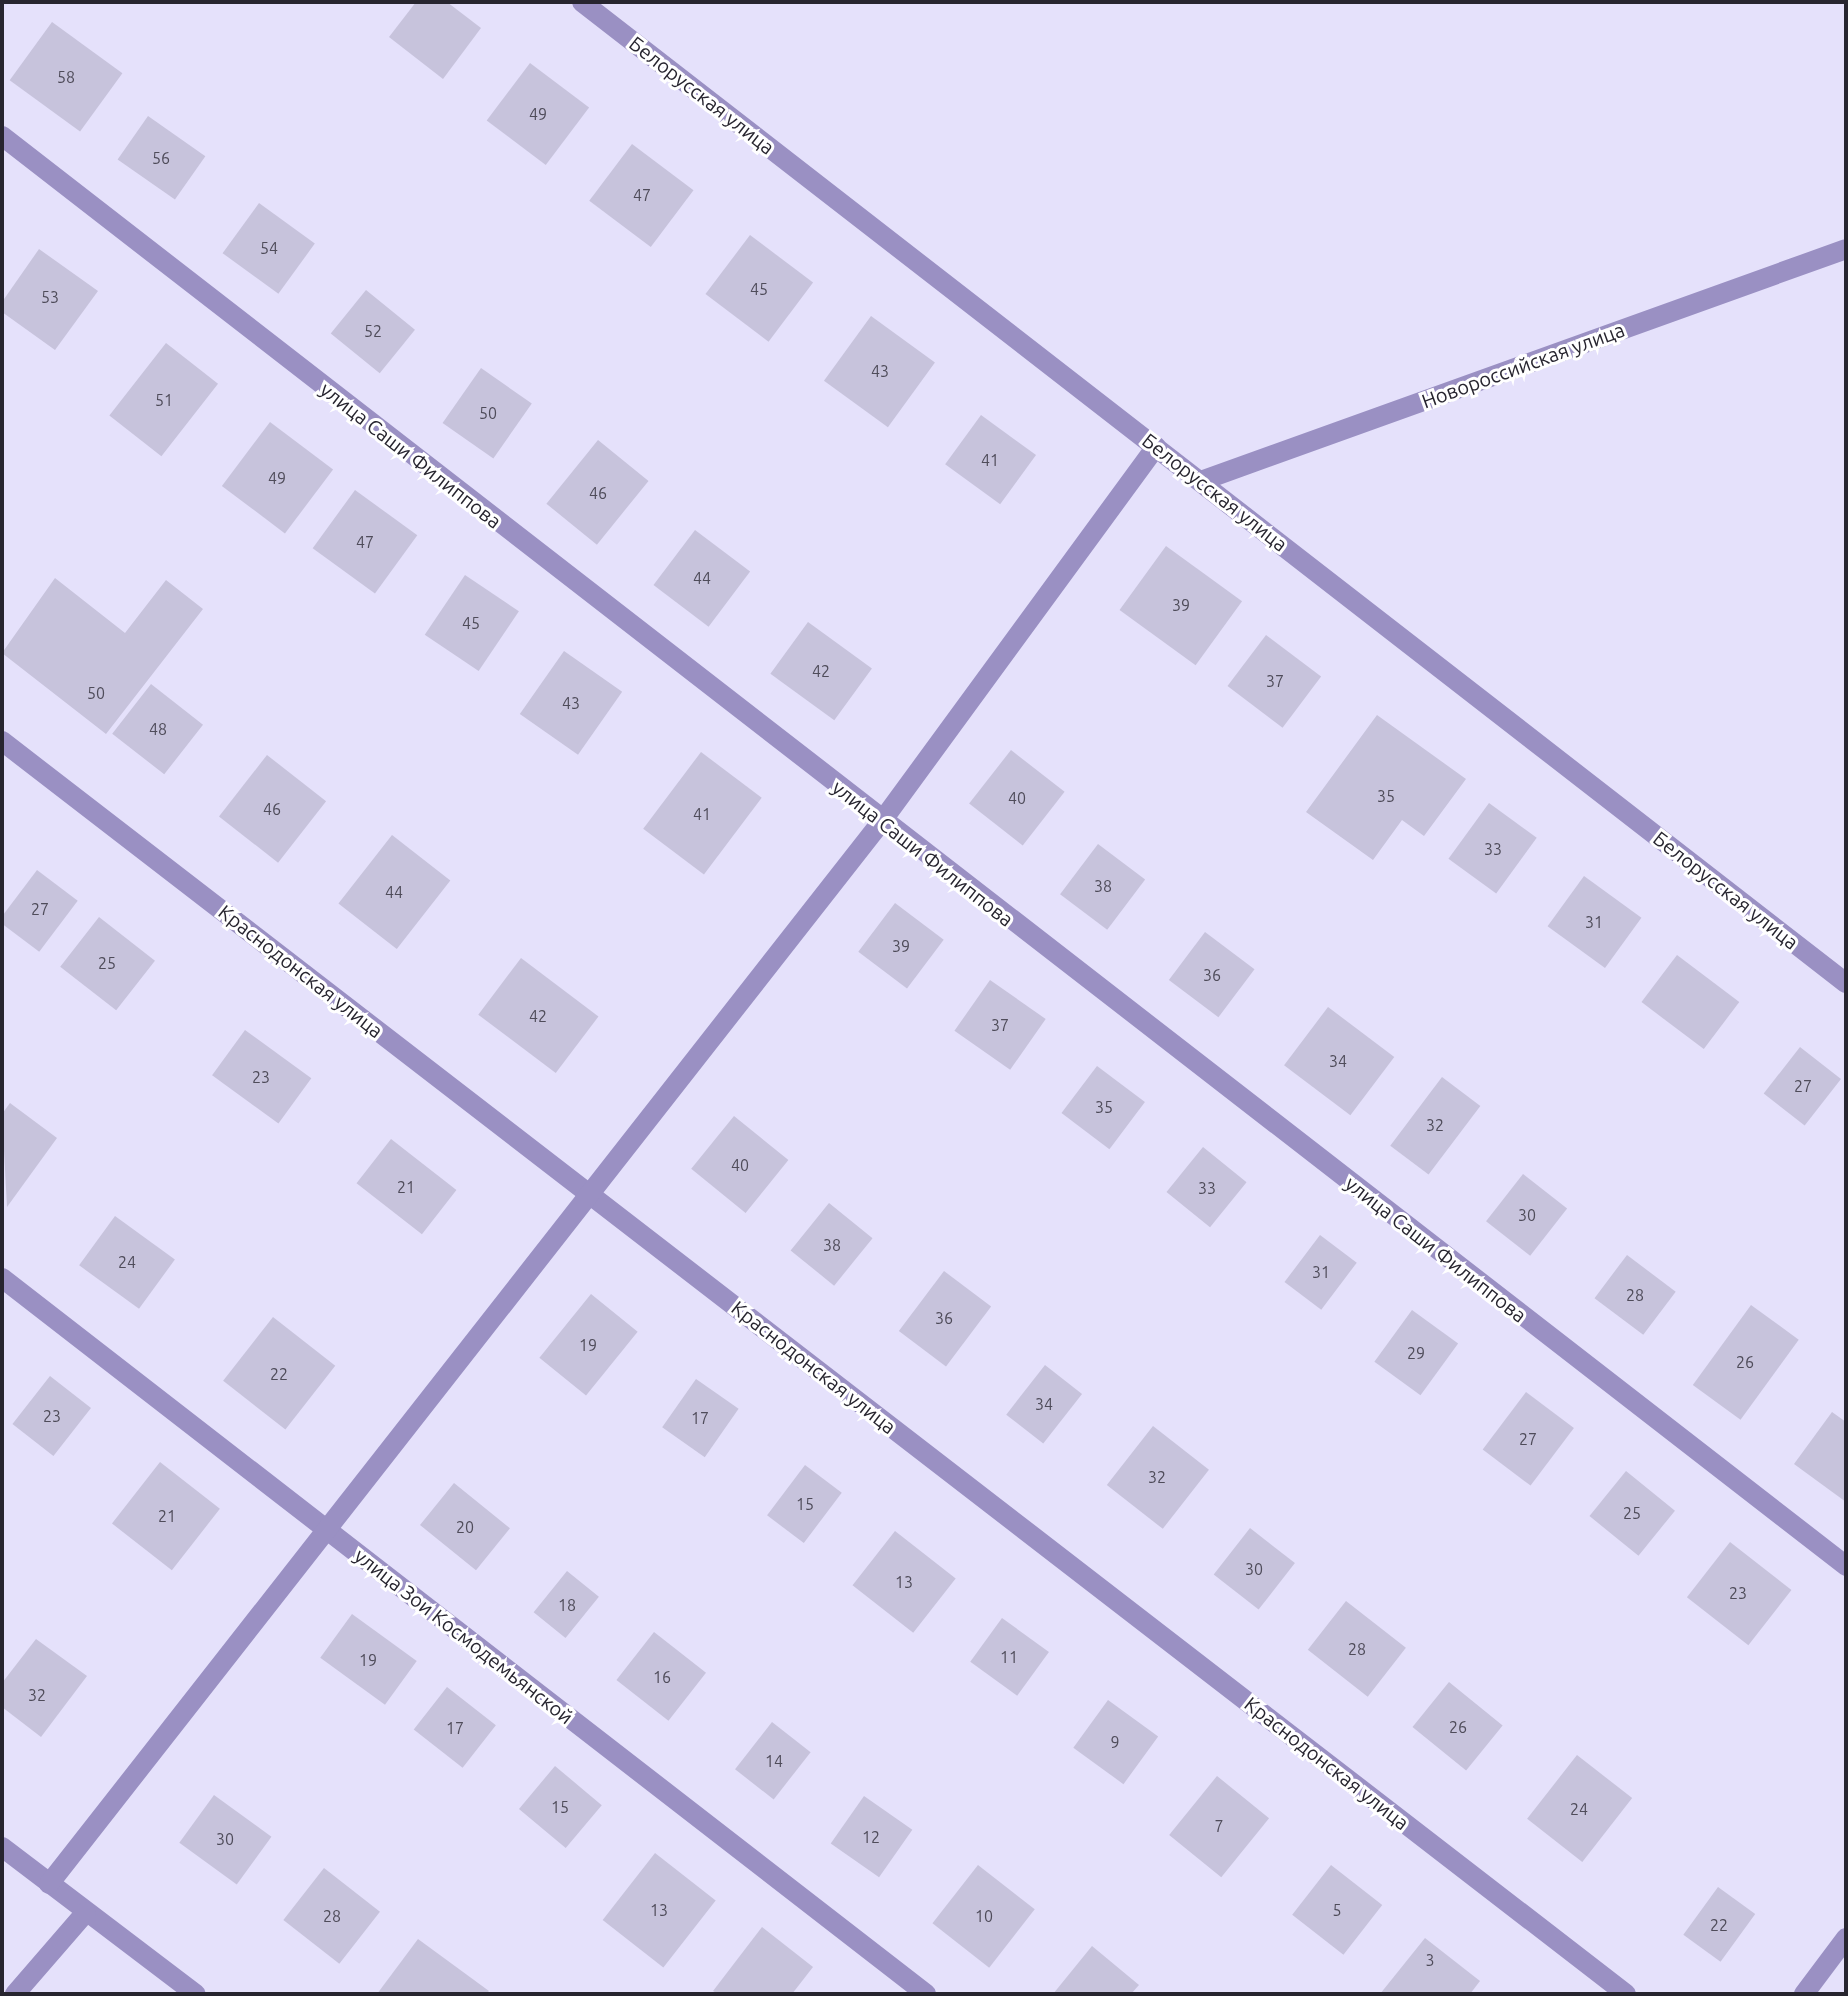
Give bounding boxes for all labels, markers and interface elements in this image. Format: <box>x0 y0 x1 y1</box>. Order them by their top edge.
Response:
street label: Белорусская улица <box>625 31 779 159</box>
house number: 58 <box>57 67 75 87</box>
house number: 49 <box>529 104 547 124</box>
house number: 56 <box>152 148 170 168</box>
house number: 47 <box>633 185 651 205</box>
house number: 54 <box>260 238 278 258</box>
house number: 45 <box>750 279 768 299</box>
house number: 53 <box>41 287 59 307</box>
street label: Новороссийская улица <box>1418 317 1628 413</box>
house number: 52 <box>364 321 382 341</box>
house number: 43 <box>871 361 889 381</box>
street label: улица Саши Филиппова <box>316 377 506 533</box>
house number: 51 <box>155 390 173 410</box>
house number: 50 <box>479 403 497 423</box>
street label: Белорусская улица <box>1138 428 1292 556</box>
house number: 41 <box>981 450 999 470</box>
house number: 49 <box>268 468 286 488</box>
house number: 46 <box>589 483 607 503</box>
house number: 47 <box>356 532 374 552</box>
house number: 44 <box>693 568 711 588</box>
house number: 39 <box>1172 595 1190 615</box>
house number: 45 <box>462 613 480 633</box>
house number: 42 <box>812 661 830 681</box>
house number: 37 <box>1266 671 1284 691</box>
house number: 50 <box>87 683 105 703</box>
house number: 43 <box>562 693 580 713</box>
house number: 48 <box>149 719 167 739</box>
street label: улица Саши Филиппова <box>828 775 1018 931</box>
house number: 35 <box>1377 786 1395 806</box>
house number: 40 <box>1008 788 1026 808</box>
house number: 46 <box>263 799 281 819</box>
house number: 41 <box>693 804 711 824</box>
street label: Белорусская улица <box>1649 826 1803 954</box>
house number: 33 <box>1484 839 1502 859</box>
house number: 38 <box>1094 876 1112 896</box>
house number: 44 <box>385 882 403 902</box>
house number: 27 <box>31 899 49 919</box>
street label: Краснодонская улица <box>214 899 388 1043</box>
house number: 31 <box>1585 912 1603 932</box>
house number: 39 <box>892 936 910 956</box>
house number: 25 <box>98 953 116 973</box>
house number: 36 <box>1203 965 1221 985</box>
house number: 42 <box>529 1006 547 1026</box>
house number: 37 <box>991 1015 1009 1035</box>
house number: 34 <box>1329 1051 1347 1071</box>
house number: 23 <box>252 1067 270 1087</box>
house number: 27 <box>1794 1076 1812 1096</box>
house number: 35 <box>1095 1097 1113 1117</box>
house number: 32 <box>1426 1115 1444 1135</box>
house number: 40 <box>731 1155 749 1175</box>
street label: улица Саши Филиппова <box>1341 1171 1531 1327</box>
house number: 21 <box>397 1177 415 1197</box>
house number: 33 <box>1198 1178 1216 1198</box>
house number: 30 <box>1518 1205 1536 1225</box>
house number: 38 <box>823 1235 841 1255</box>
house number: 24 <box>118 1252 136 1272</box>
house number: 31 <box>1312 1262 1330 1282</box>
house number: 28 <box>1626 1285 1644 1305</box>
street label: Краснодонская улица <box>727 1295 901 1439</box>
house number: 36 <box>935 1308 953 1328</box>
house number: 19 <box>579 1335 597 1355</box>
house number: 29 <box>1407 1343 1425 1363</box>
house number: 26 <box>1736 1352 1754 1372</box>
house number: 22 <box>270 1364 288 1384</box>
house number: 34 <box>1035 1394 1053 1414</box>
house number: 23 <box>43 1406 61 1426</box>
house number: 17 <box>691 1408 709 1428</box>
house number: 27 <box>1519 1429 1537 1449</box>
house number: 32 <box>1148 1467 1166 1487</box>
house number: 15 <box>796 1494 814 1514</box>
house number: 25 <box>1623 1503 1641 1523</box>
house number: 21 <box>158 1506 176 1526</box>
house number: 20 <box>456 1517 474 1537</box>
street label: улица Зои Космодемьянской <box>350 1543 578 1729</box>
house number: 30 <box>1245 1559 1263 1579</box>
house number: 13 <box>895 1572 913 1592</box>
house number: 23 <box>1729 1583 1747 1603</box>
house number: 18 <box>558 1595 576 1615</box>
house number: 28 <box>1348 1639 1366 1659</box>
house number: 11 <box>1000 1647 1018 1667</box>
house number: 19 <box>359 1650 377 1670</box>
house number: 16 <box>653 1667 671 1687</box>
house number: 32 <box>28 1685 46 1705</box>
street label: Краснодонская улица <box>1240 1691 1414 1835</box>
house number: 26 <box>1449 1717 1467 1737</box>
house number: 17 <box>446 1718 464 1738</box>
house number: 9 <box>1110 1732 1120 1752</box>
house number: 14 <box>765 1751 783 1771</box>
house number: 15 <box>551 1797 569 1817</box>
house number: 24 <box>1570 1799 1588 1819</box>
house number: 7 <box>1214 1816 1224 1836</box>
house number: 12 <box>862 1827 880 1847</box>
house number: 30 <box>216 1829 234 1849</box>
house number: 13 <box>650 1900 668 1920</box>
house number: 5 <box>1332 1900 1342 1920</box>
house number: 28 <box>323 1906 341 1926</box>
house number: 10 <box>975 1906 993 1926</box>
house number: 22 <box>1710 1915 1728 1935</box>
house number: 3 <box>1425 1950 1435 1970</box>

